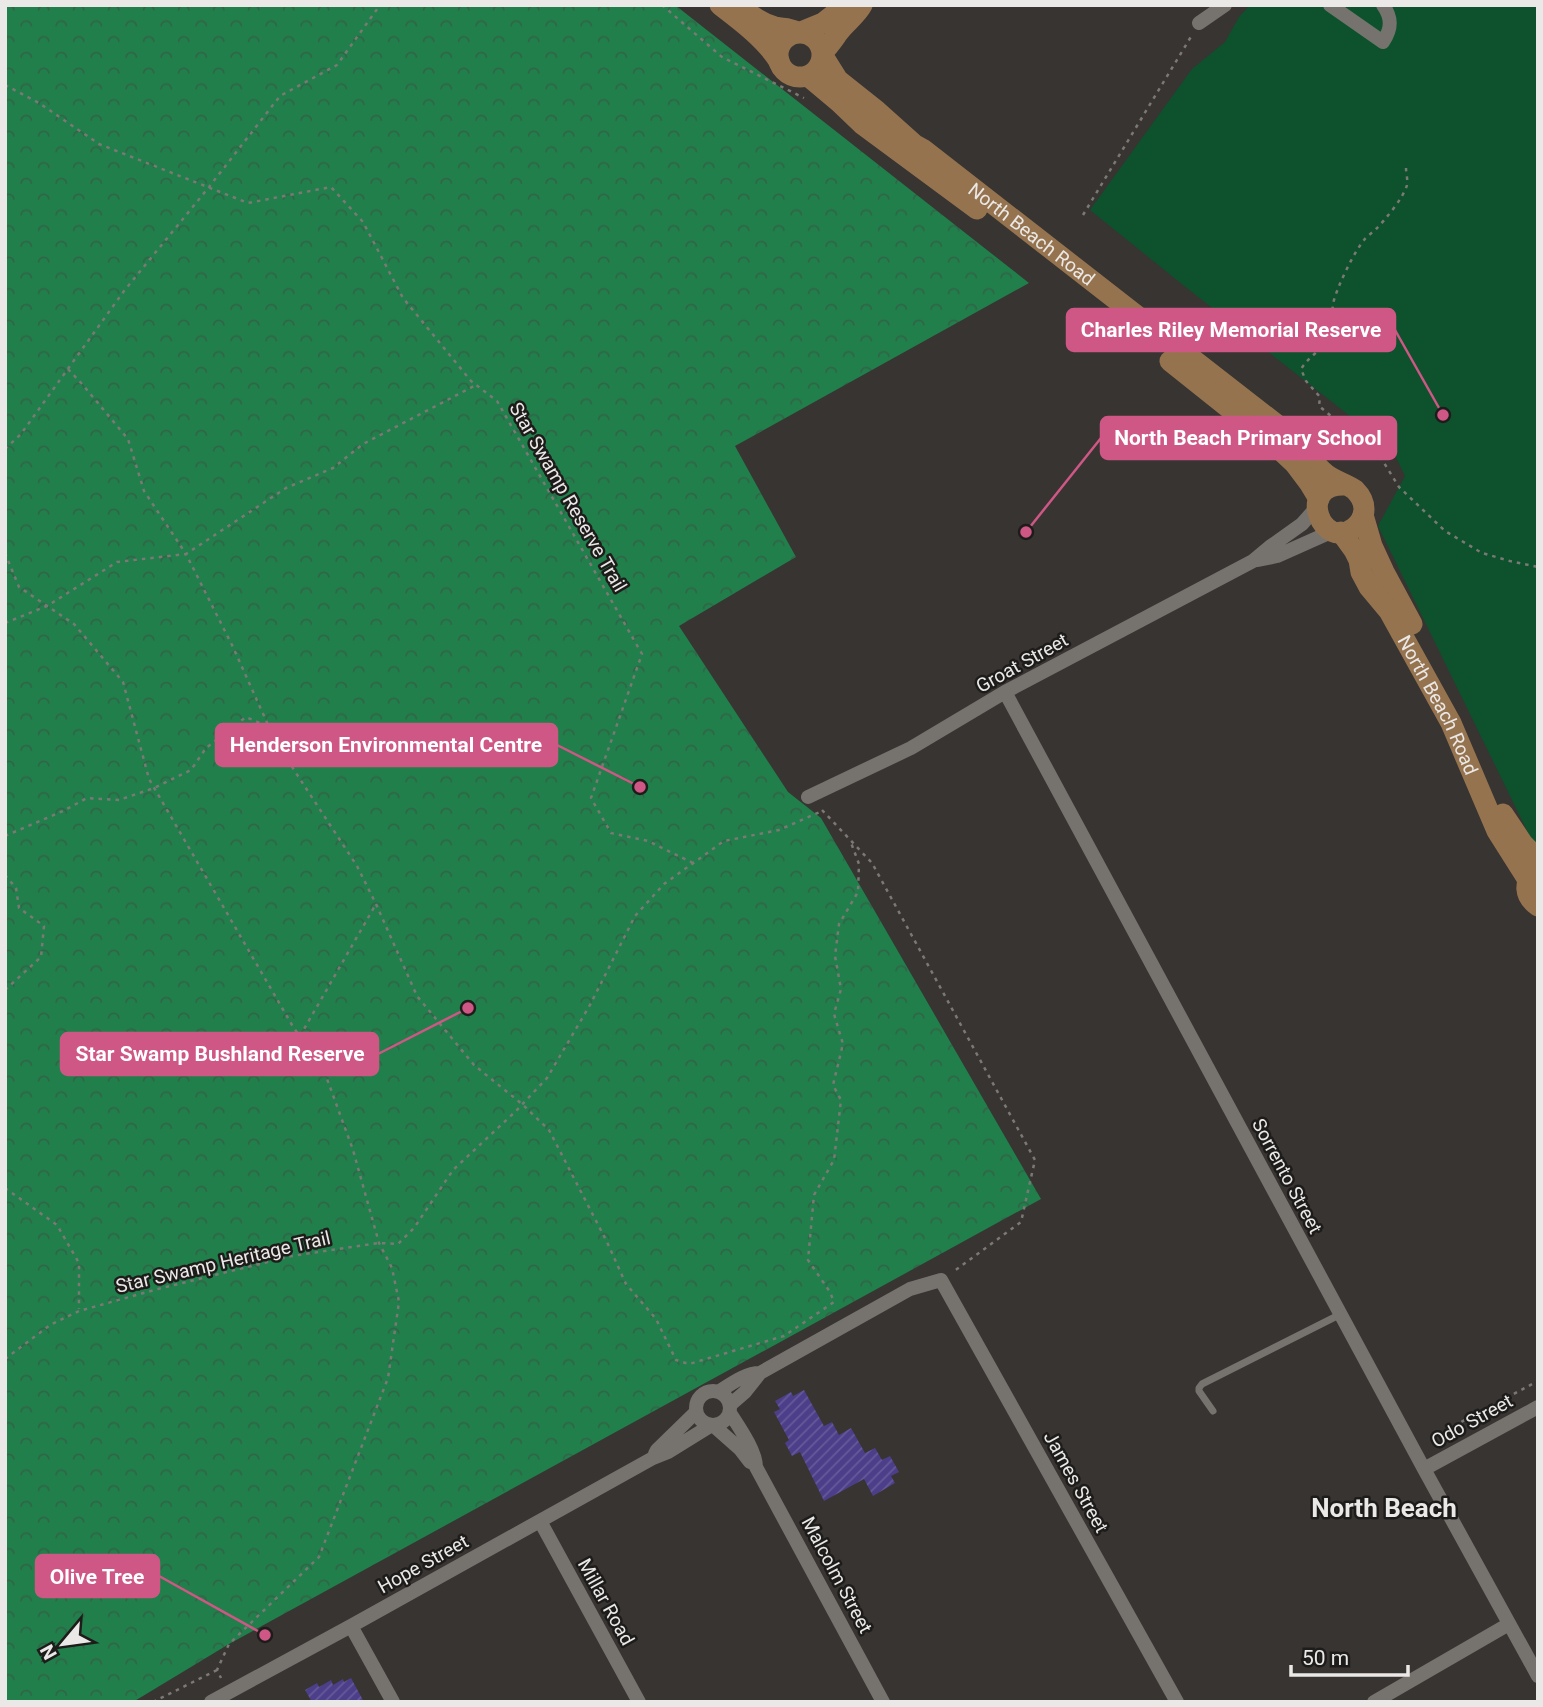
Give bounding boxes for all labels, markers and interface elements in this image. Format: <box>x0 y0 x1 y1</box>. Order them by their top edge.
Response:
street label: North Beach Road <box>964 178 1099 290</box>
callout: Charles Riley Memorial Reserve <box>1067 309 1395 351</box>
text: Charles Riley Memorial Reserve <box>1081 318 1381 342</box>
street label: Star Swamp Reserve Trail <box>504 398 632 596</box>
callout: North Beach Primary School <box>1101 417 1396 459</box>
text: North Beach Primary School <box>1114 426 1382 450</box>
street label: Groat Street <box>972 628 1072 698</box>
street label: North Beach Road <box>1393 631 1483 778</box>
callout: Henderson Environmental Centre <box>216 724 557 766</box>
text: Henderson Environmental Centre <box>230 733 542 757</box>
callout: Star Swamp Bushland Reserve <box>61 1033 378 1075</box>
text: Star Swamp Bushland Reserve <box>76 1042 364 1066</box>
street label: Sorrento Street <box>1247 1114 1327 1238</box>
street label: Star Swamp Heritage Trail <box>113 1226 333 1298</box>
street label: Odo Street <box>1427 1389 1517 1453</box>
street label: James Street <box>1039 1427 1113 1537</box>
district label: North Beach <box>1311 1493 1457 1523</box>
street label: Malcolm Street <box>797 1513 877 1637</box>
street label: Hope Street <box>374 1530 472 1598</box>
callout: Olive Tree <box>36 1555 159 1597</box>
street label: Millar Road <box>573 1555 639 1649</box>
text: Olive Tree <box>50 1565 144 1589</box>
north arrow <box>28 1609 98 1679</box>
scale bar <box>1291 1634 1408 1678</box>
text: N <box>35 1641 62 1663</box>
text: 50 m <box>1302 1646 1349 1670</box>

